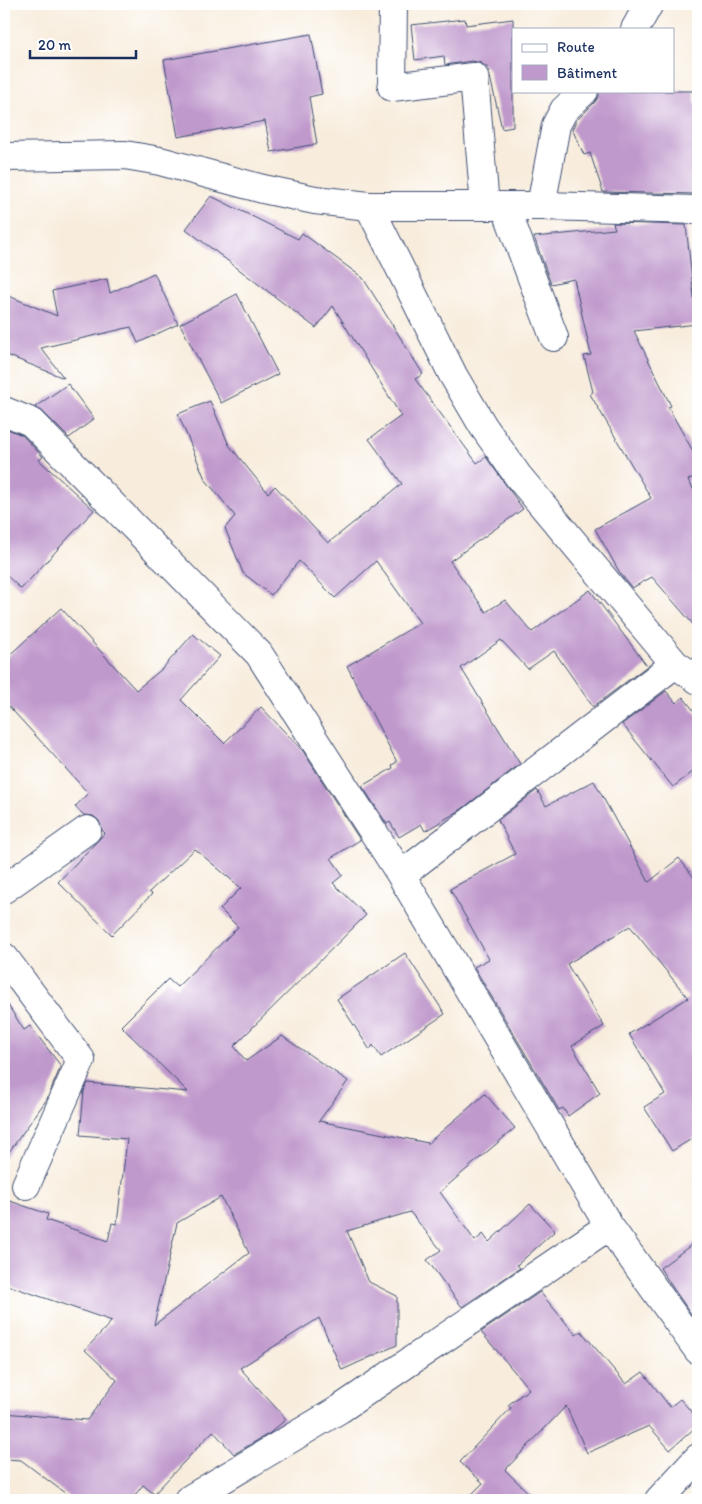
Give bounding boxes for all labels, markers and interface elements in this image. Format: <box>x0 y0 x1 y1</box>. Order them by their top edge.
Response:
scale bar <box>30 28 136 60</box>
legend <box>512 28 674 92</box>
text: 20 m <box>38 36 72 54</box>
text: Route <box>557 38 595 56</box>
text: Bâtiment <box>557 64 618 82</box>

